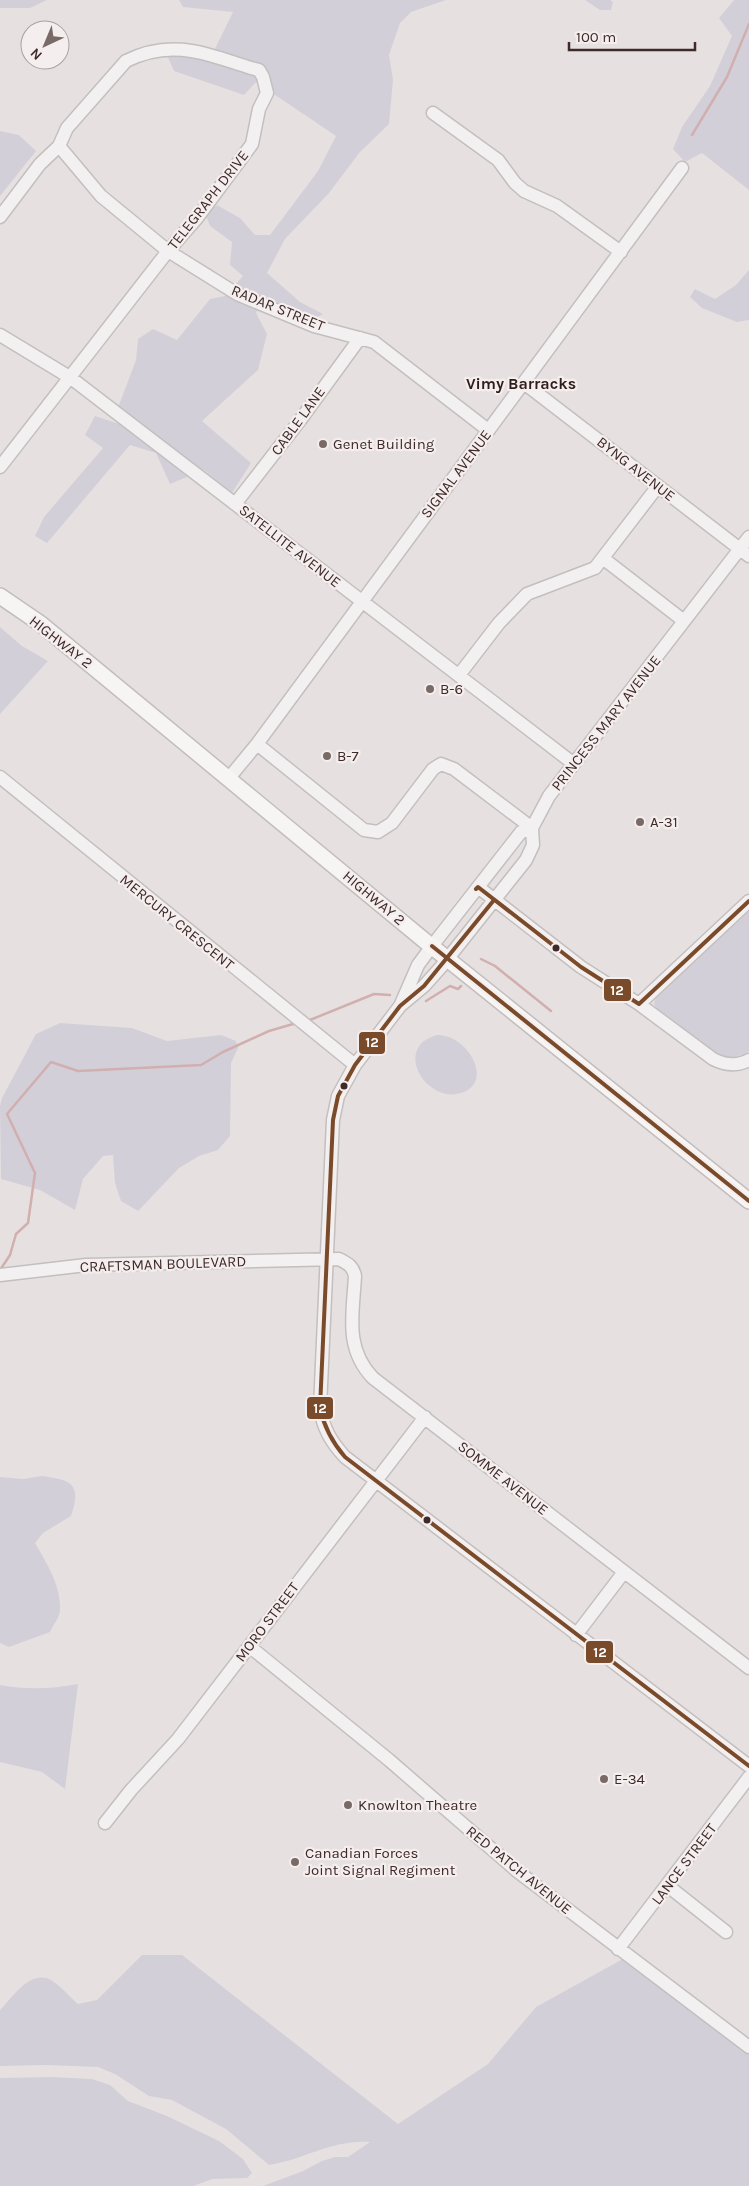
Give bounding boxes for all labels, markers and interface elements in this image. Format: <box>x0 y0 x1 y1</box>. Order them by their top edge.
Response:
north arrow <box>20 20 70 70</box>
scale bar <box>569 20 695 52</box>
text: 100 m <box>576 28 616 46</box>
text: N <box>27 44 46 64</box>
street label: TELEGRAPH DRIVE <box>164 147 252 253</box>
street label: RADAR STREET <box>229 281 328 335</box>
district label: Vimy Barracks <box>466 374 576 393</box>
street label: CABLE LANE <box>267 383 329 459</box>
street label: SIGNAL AVENUE <box>417 426 495 522</box>
street label: BYNG AVENUE <box>593 433 679 505</box>
place label: Genet Building <box>333 435 435 453</box>
marker: Genet Building <box>317 438 329 450</box>
street label: SATELLITE AVENUE <box>235 501 345 591</box>
street label: HIGHWAY 2 <box>26 612 96 672</box>
street label: PRINCESS MARY AVENUE <box>547 652 665 794</box>
place label: B-6 <box>440 680 463 698</box>
marker: B-6 <box>424 683 436 695</box>
place label: B-7 <box>337 747 359 765</box>
marker: B-7 <box>321 750 333 762</box>
place label: A-31 <box>650 813 678 831</box>
marker: A-31 <box>634 816 646 828</box>
street label: HIGHWAY 2 <box>339 867 409 929</box>
street label: MERCURY CRESCENT <box>116 870 238 974</box>
unlabelled marker <box>551 943 561 953</box>
line badge: 12 <box>603 978 632 1002</box>
text: 12 <box>610 982 624 999</box>
line badge: 12 <box>358 1031 386 1055</box>
text: 12 <box>365 1034 379 1051</box>
unlabelled marker <box>339 1081 349 1091</box>
street label: CRAFTSMAN BOULEVARD <box>79 1252 247 1276</box>
line badge: 12 <box>306 1396 334 1420</box>
text: 12 <box>313 1400 327 1417</box>
street label: SOMME AVENUE <box>454 1437 552 1519</box>
unlabelled marker <box>422 1515 432 1525</box>
street label: MORO STREET <box>231 1578 303 1665</box>
line badge: 12 <box>585 1640 614 1664</box>
text: 12 <box>593 1644 607 1661</box>
place label: E-34 <box>614 1770 646 1788</box>
marker: E-34 <box>598 1773 610 1785</box>
place label: Knowlton Theatre <box>358 1796 477 1814</box>
marker: Knowlton Theatre <box>342 1799 354 1811</box>
street label: LANCE STREET <box>648 1819 721 1908</box>
street label: RED PATCH AVENUE <box>463 1822 575 1918</box>
place label: Canadian Forces Joint Signal Regiment <box>305 1844 456 1879</box>
marker: Canadian Forces Joint Signal Regiment <box>289 1856 301 1868</box>

